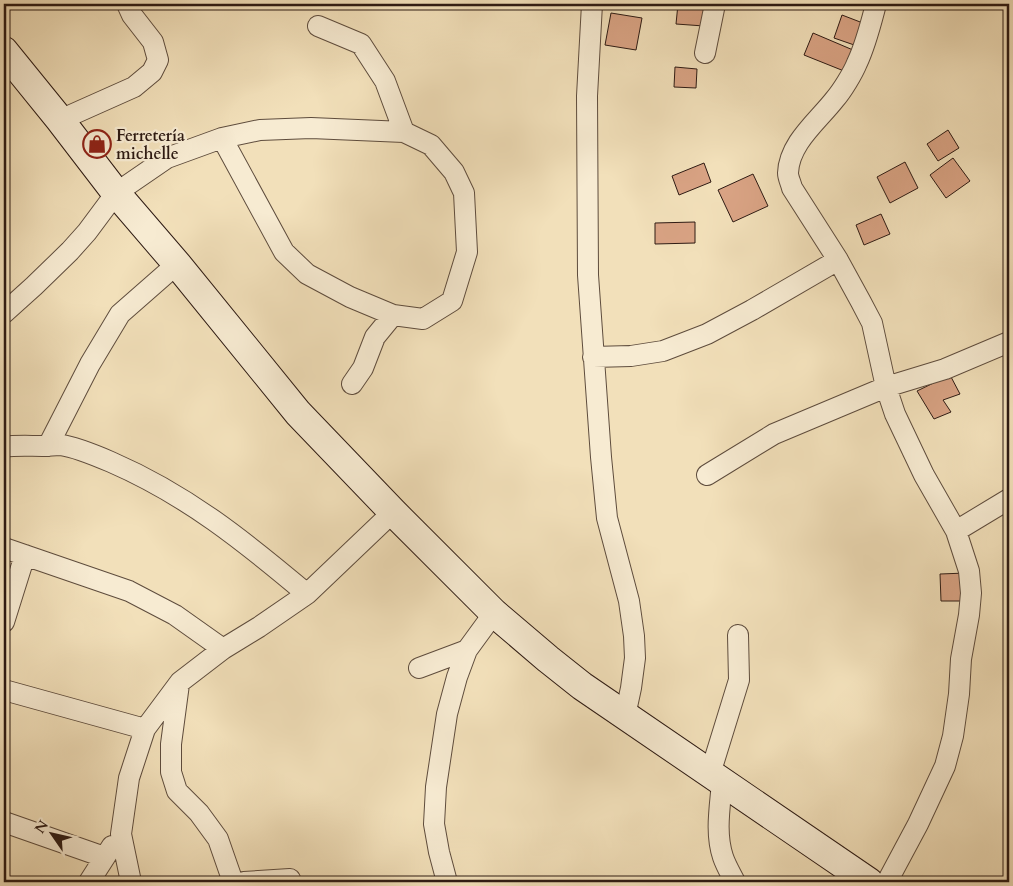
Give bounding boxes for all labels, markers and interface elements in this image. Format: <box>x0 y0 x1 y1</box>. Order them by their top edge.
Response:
place label: Ferretería michelle <box>116 125 185 165</box>
shop icon: Ferretería michelle <box>82 129 112 159</box>
north arrow <box>28 808 78 858</box>
text: N <box>30 817 53 837</box>

